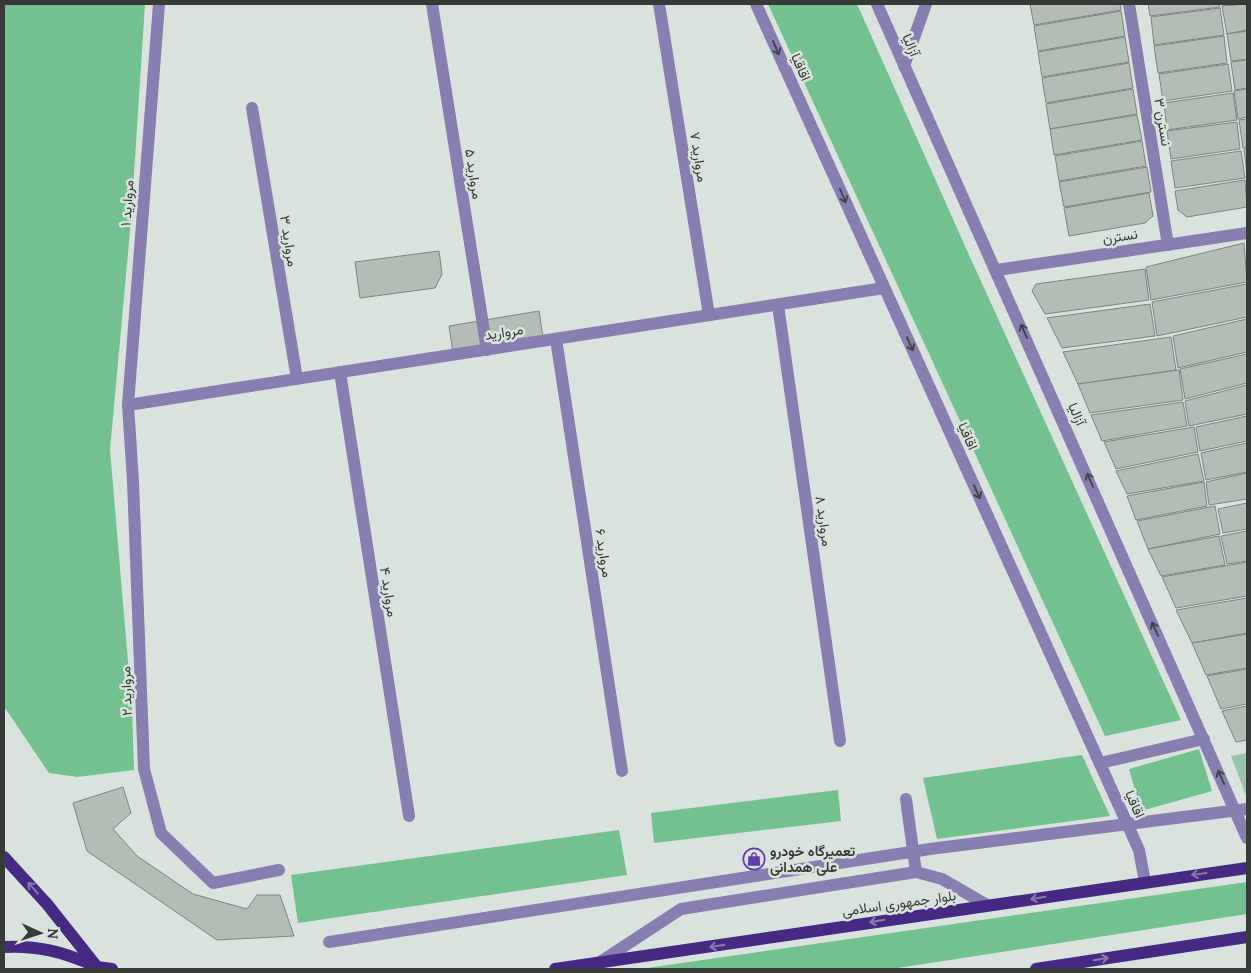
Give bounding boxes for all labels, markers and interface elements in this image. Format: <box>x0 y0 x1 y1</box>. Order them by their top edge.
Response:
street label: آزالیا <box>898 31 924 61</box>
one-way arrow <box>772 40 782 55</box>
street label: اقاقیا <box>787 50 815 84</box>
street label: نسترن ۳ <box>1150 97 1176 147</box>
street label: مروارید ۷ <box>686 131 712 183</box>
street label: مروارید ۵ <box>461 148 487 200</box>
street label: مروارید ۱ <box>116 179 138 227</box>
one-way arrow <box>839 188 848 203</box>
street label: مروارید ۳ <box>276 214 302 268</box>
street label: نسترن <box>1101 225 1139 247</box>
street label: مروارید <box>483 320 525 344</box>
one-way arrow <box>1019 324 1028 339</box>
one-way arrow <box>906 336 915 351</box>
street label: آزالیا <box>1064 400 1091 430</box>
street label: اقاقیا <box>954 419 982 453</box>
one-way arrow <box>1084 473 1094 488</box>
one-way arrow <box>973 484 982 499</box>
street label: مروارید ۸ <box>812 495 836 547</box>
street label: مروارید ۶ <box>591 527 617 579</box>
street label: مروارید ۴ <box>376 566 402 618</box>
one-way arrow <box>1150 622 1160 637</box>
street label: مروارید ۲ <box>116 666 136 716</box>
one-way arrow <box>1215 770 1225 785</box>
street label: اقاقیا <box>1121 787 1149 821</box>
place label: تعمیرگاه خودرو علی همدانی <box>770 842 856 876</box>
shop icon: تعمیرگاه خودرو علی همدانی <box>742 847 766 871</box>
one-way arrow <box>1191 870 1207 880</box>
one-way arrow <box>27 882 38 895</box>
street label: بلوار جمهوری اسلامی <box>841 886 957 920</box>
one-way arrow <box>1030 893 1046 903</box>
north arrow <box>15 908 65 958</box>
one-way arrow <box>870 917 886 927</box>
text: N <box>44 928 62 940</box>
one-way arrow <box>709 941 725 951</box>
one-way arrow <box>1093 954 1109 964</box>

